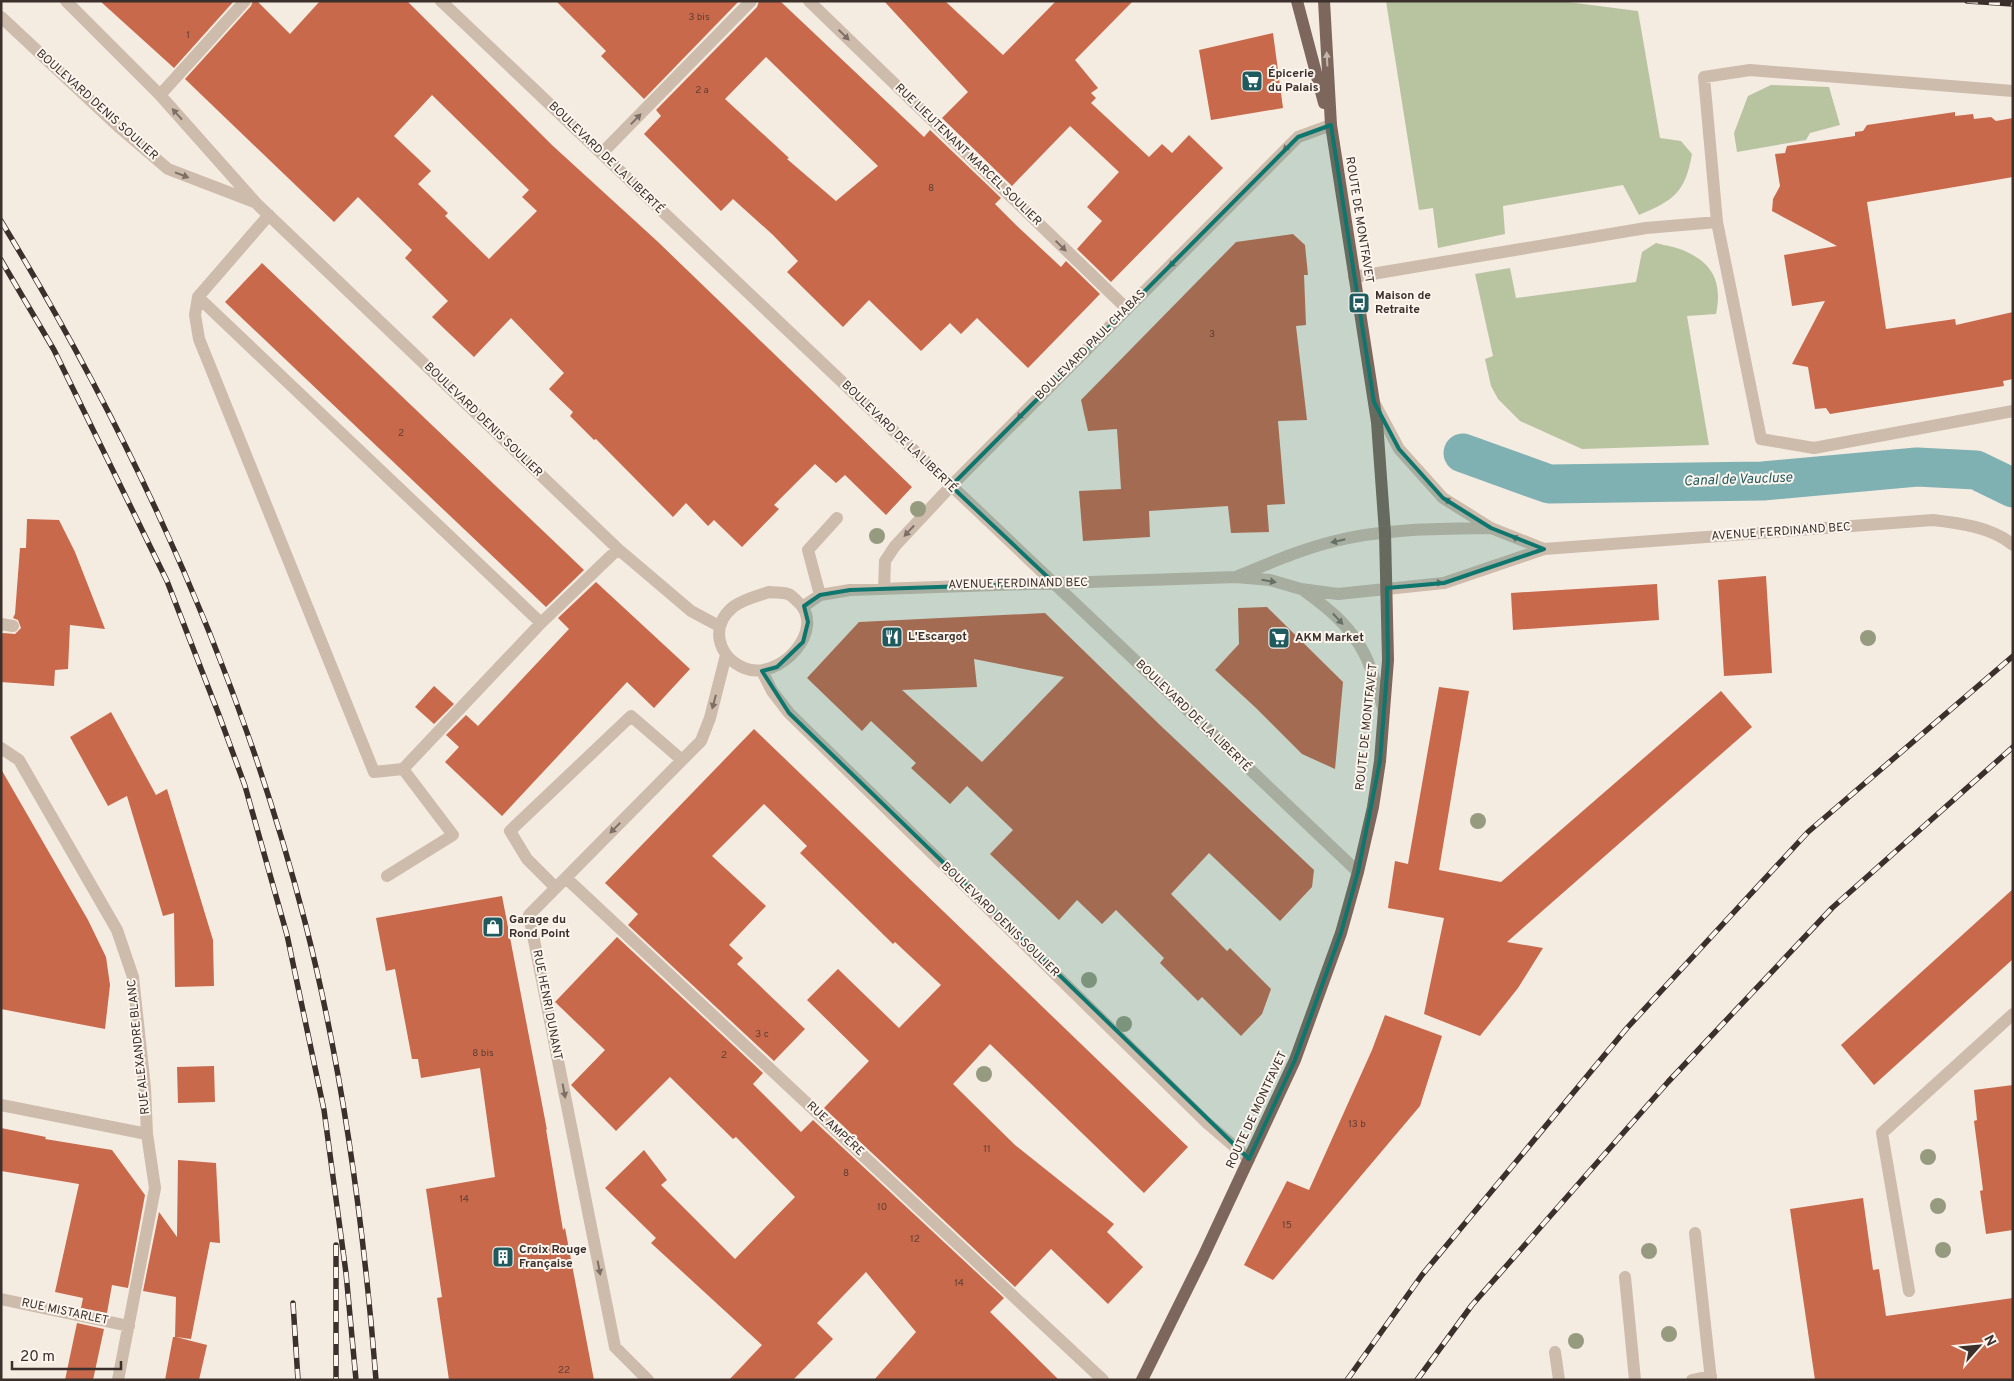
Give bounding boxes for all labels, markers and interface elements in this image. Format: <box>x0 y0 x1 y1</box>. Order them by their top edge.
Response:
house number: 3 bis <box>688 11 710 24</box>
house number: 1 <box>186 29 190 42</box>
one-way arrow <box>838 29 850 41</box>
street label: BOULEVARD DENIS SOULIER <box>33 46 161 164</box>
one-way arrow <box>1323 50 1331 66</box>
place label: Épicerie du Palais <box>1268 66 1319 96</box>
supermarket icon: Épicerie du Palais <box>1240 69 1264 93</box>
street label: RUE LIEUTENANT MARCEL SOULIER <box>891 80 1045 230</box>
house number: 2 a <box>695 84 709 97</box>
street label: BOULEVARD DE LA LIBERTÉ <box>545 99 667 217</box>
one-way arrow <box>172 107 183 120</box>
one-way arrow <box>630 113 642 125</box>
one-way arrow <box>1282 140 1294 152</box>
street label: ROUTE DE MONTFAVET <box>1341 156 1377 284</box>
one-way arrow <box>175 171 190 179</box>
house number: 8 <box>928 182 934 195</box>
one-way arrow <box>1055 240 1067 252</box>
one-way arrow <box>1168 256 1180 268</box>
street label: BOULEVARD PAUL CHABAS <box>1032 286 1150 404</box>
place label: Maison de Retraite <box>1375 288 1431 318</box>
bus stop icon: Maison de Retraite <box>1347 291 1371 315</box>
house number: 3 <box>1209 328 1215 341</box>
street label: BOULEVARD DENIS SOULIER <box>420 359 546 481</box>
street label: BOULEVARD DE LA LIBERTÉ <box>838 378 960 496</box>
one-way arrow <box>1016 408 1028 420</box>
house number: 2 <box>398 427 404 440</box>
water label: Canal de Vaucluse <box>1683 470 1793 490</box>
one-way arrow <box>1443 497 1457 507</box>
street label: AVENUE FERDINAND BEC <box>1711 519 1852 545</box>
one-way arrow <box>903 524 915 536</box>
one-way arrow <box>1511 534 1525 542</box>
one-way arrow <box>1330 537 1345 545</box>
street label: AVENUE FERDINAND BEC <box>948 575 1088 593</box>
one-way arrow <box>1261 577 1277 585</box>
one-way arrow <box>1428 579 1444 587</box>
one-way arrow <box>1332 613 1344 625</box>
restaurant icon: L'Escargot <box>880 625 904 649</box>
supermarket icon: AKM Market <box>1267 626 1291 650</box>
place label: L'Escargot <box>908 629 967 645</box>
place label: AKM Market <box>1295 630 1364 646</box>
street label: BOULEVARD DE LA LIBERTÉ <box>1132 657 1254 775</box>
street label: ROUTE DE MONTFAVET <box>1352 663 1382 791</box>
one-way arrow <box>710 695 718 710</box>
one-way arrow <box>610 822 622 834</box>
street label: BOULEVARD DENIS SOULIER <box>937 859 1063 981</box>
place label: Garage du Rond Point <box>509 912 570 942</box>
shop icon: Garage du Rond Point <box>481 915 505 939</box>
street label: RUE HENRI DUNANT <box>528 948 566 1062</box>
street label: RUE ALEXANDRE BLANC <box>124 978 154 1115</box>
house number: 3 c <box>755 1028 769 1041</box>
house number: 8 bis <box>472 1047 494 1060</box>
house number: 2 <box>721 1049 727 1062</box>
street label: ROUTE DE MONTFAVET <box>1223 1049 1291 1171</box>
one-way arrow <box>560 1084 568 1099</box>
street label: RUE AMPÉRE <box>803 1098 867 1160</box>
house number: 13 b <box>1348 1118 1366 1131</box>
house number: 11 <box>983 1143 991 1156</box>
house number: 8 <box>843 1167 849 1180</box>
house number: 14 <box>459 1193 469 1206</box>
house number: 10 <box>877 1201 887 1214</box>
house number: 15 <box>1282 1219 1292 1232</box>
house number: 12 <box>910 1233 920 1246</box>
place label: Croix Rouge Française <box>519 1242 587 1272</box>
building icon: Croix Rouge Française <box>491 1245 515 1269</box>
one-way arrow <box>595 1260 603 1275</box>
house number: 14 <box>954 1277 964 1290</box>
street label: RUE MISTARLET <box>20 1295 110 1329</box>
north arrow <box>1954 1321 2004 1371</box>
text: N <box>1979 1332 1999 1349</box>
scale bar <box>12 1338 121 1370</box>
text: 20 m <box>20 1348 55 1367</box>
house number: 22 <box>558 1364 570 1377</box>

